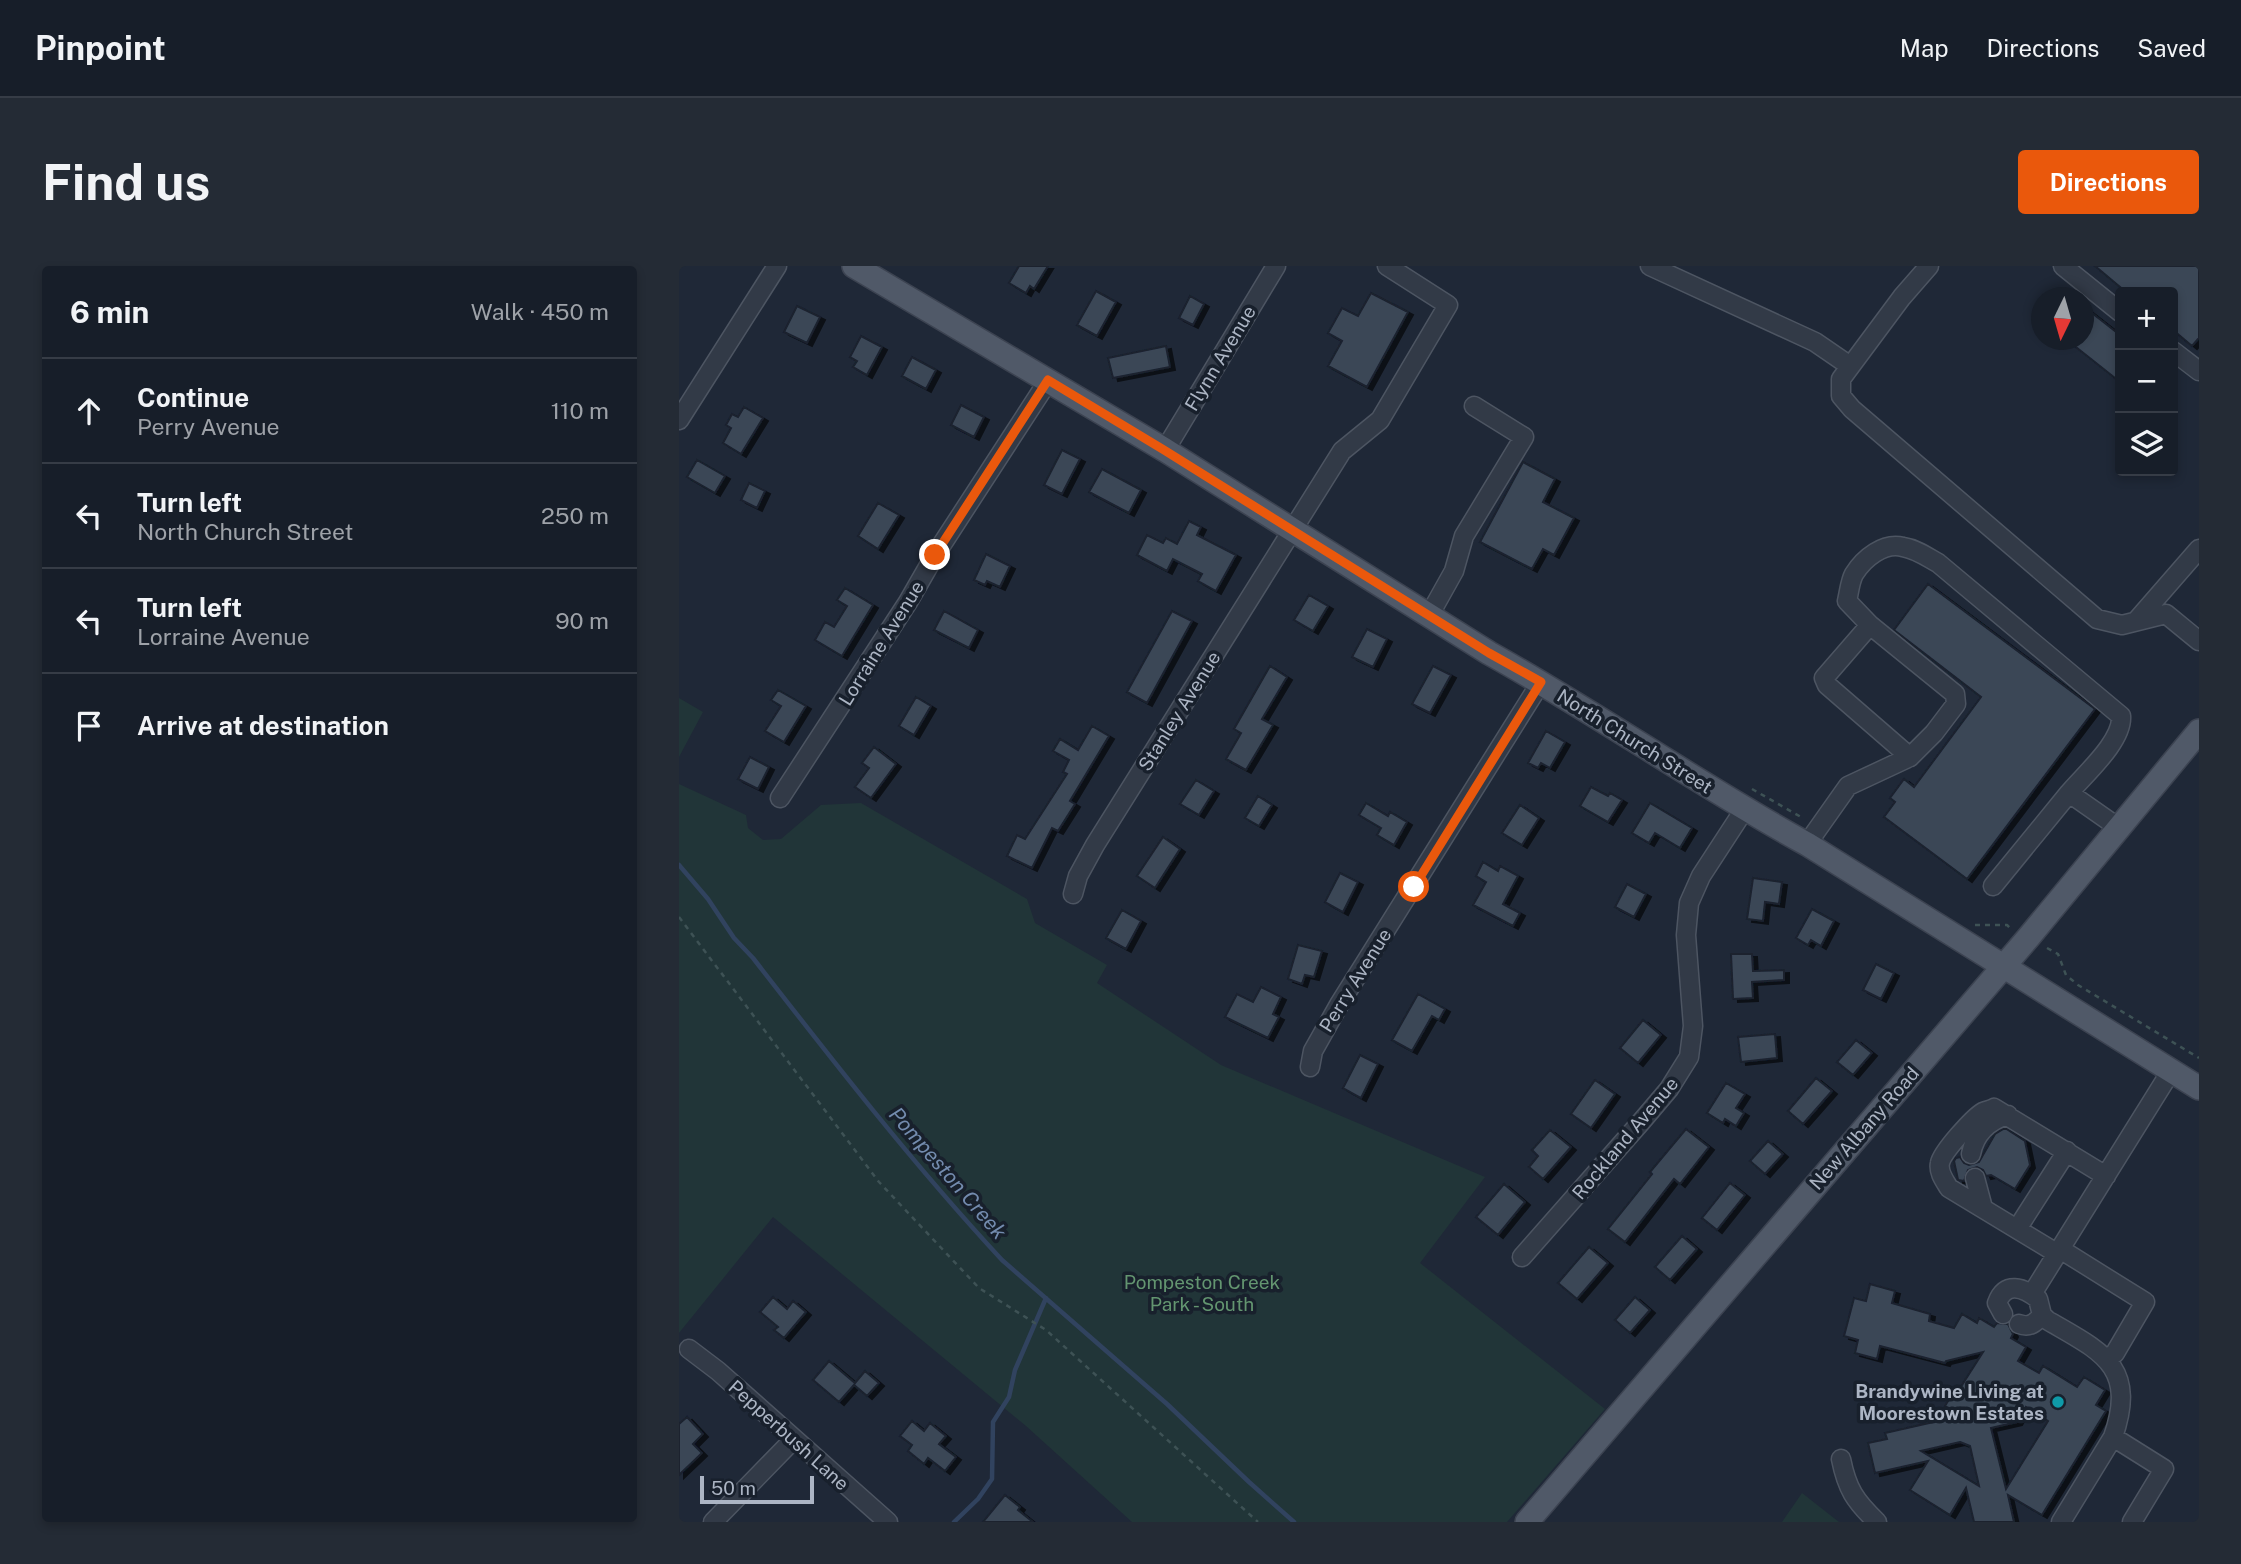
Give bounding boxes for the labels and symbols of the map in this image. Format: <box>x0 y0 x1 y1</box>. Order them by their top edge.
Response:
north arrow <box>2031 287 2094 350</box>
street label: Flynn Avenue <box>1180 301 1260 415</box>
route end <box>919 539 950 570</box>
street label: Lorraine Avenue <box>834 577 928 709</box>
street label: Stanley Avenue <box>1133 647 1225 775</box>
street label: North Church Street <box>1553 684 1717 798</box>
route start <box>1398 871 1429 902</box>
street label: Perry Avenue <box>1314 924 1396 1036</box>
street label: New Albany Road <box>1805 1062 1923 1194</box>
street label: Rockland Avenue <box>1568 1073 1682 1203</box>
water label: Pompeston Creek <box>884 1102 1013 1245</box>
park label: Pompeston Creek Park - South <box>1124 1271 1281 1315</box>
street label: Pepperbush Lane <box>724 1375 854 1495</box>
place label: Brandywine Living at Moorestown Estates <box>1855 1380 2044 1424</box>
marker: Brandywine Living at Moorestown Estates <box>2050 1394 2066 1410</box>
scale bar <box>700 1473 814 1505</box>

